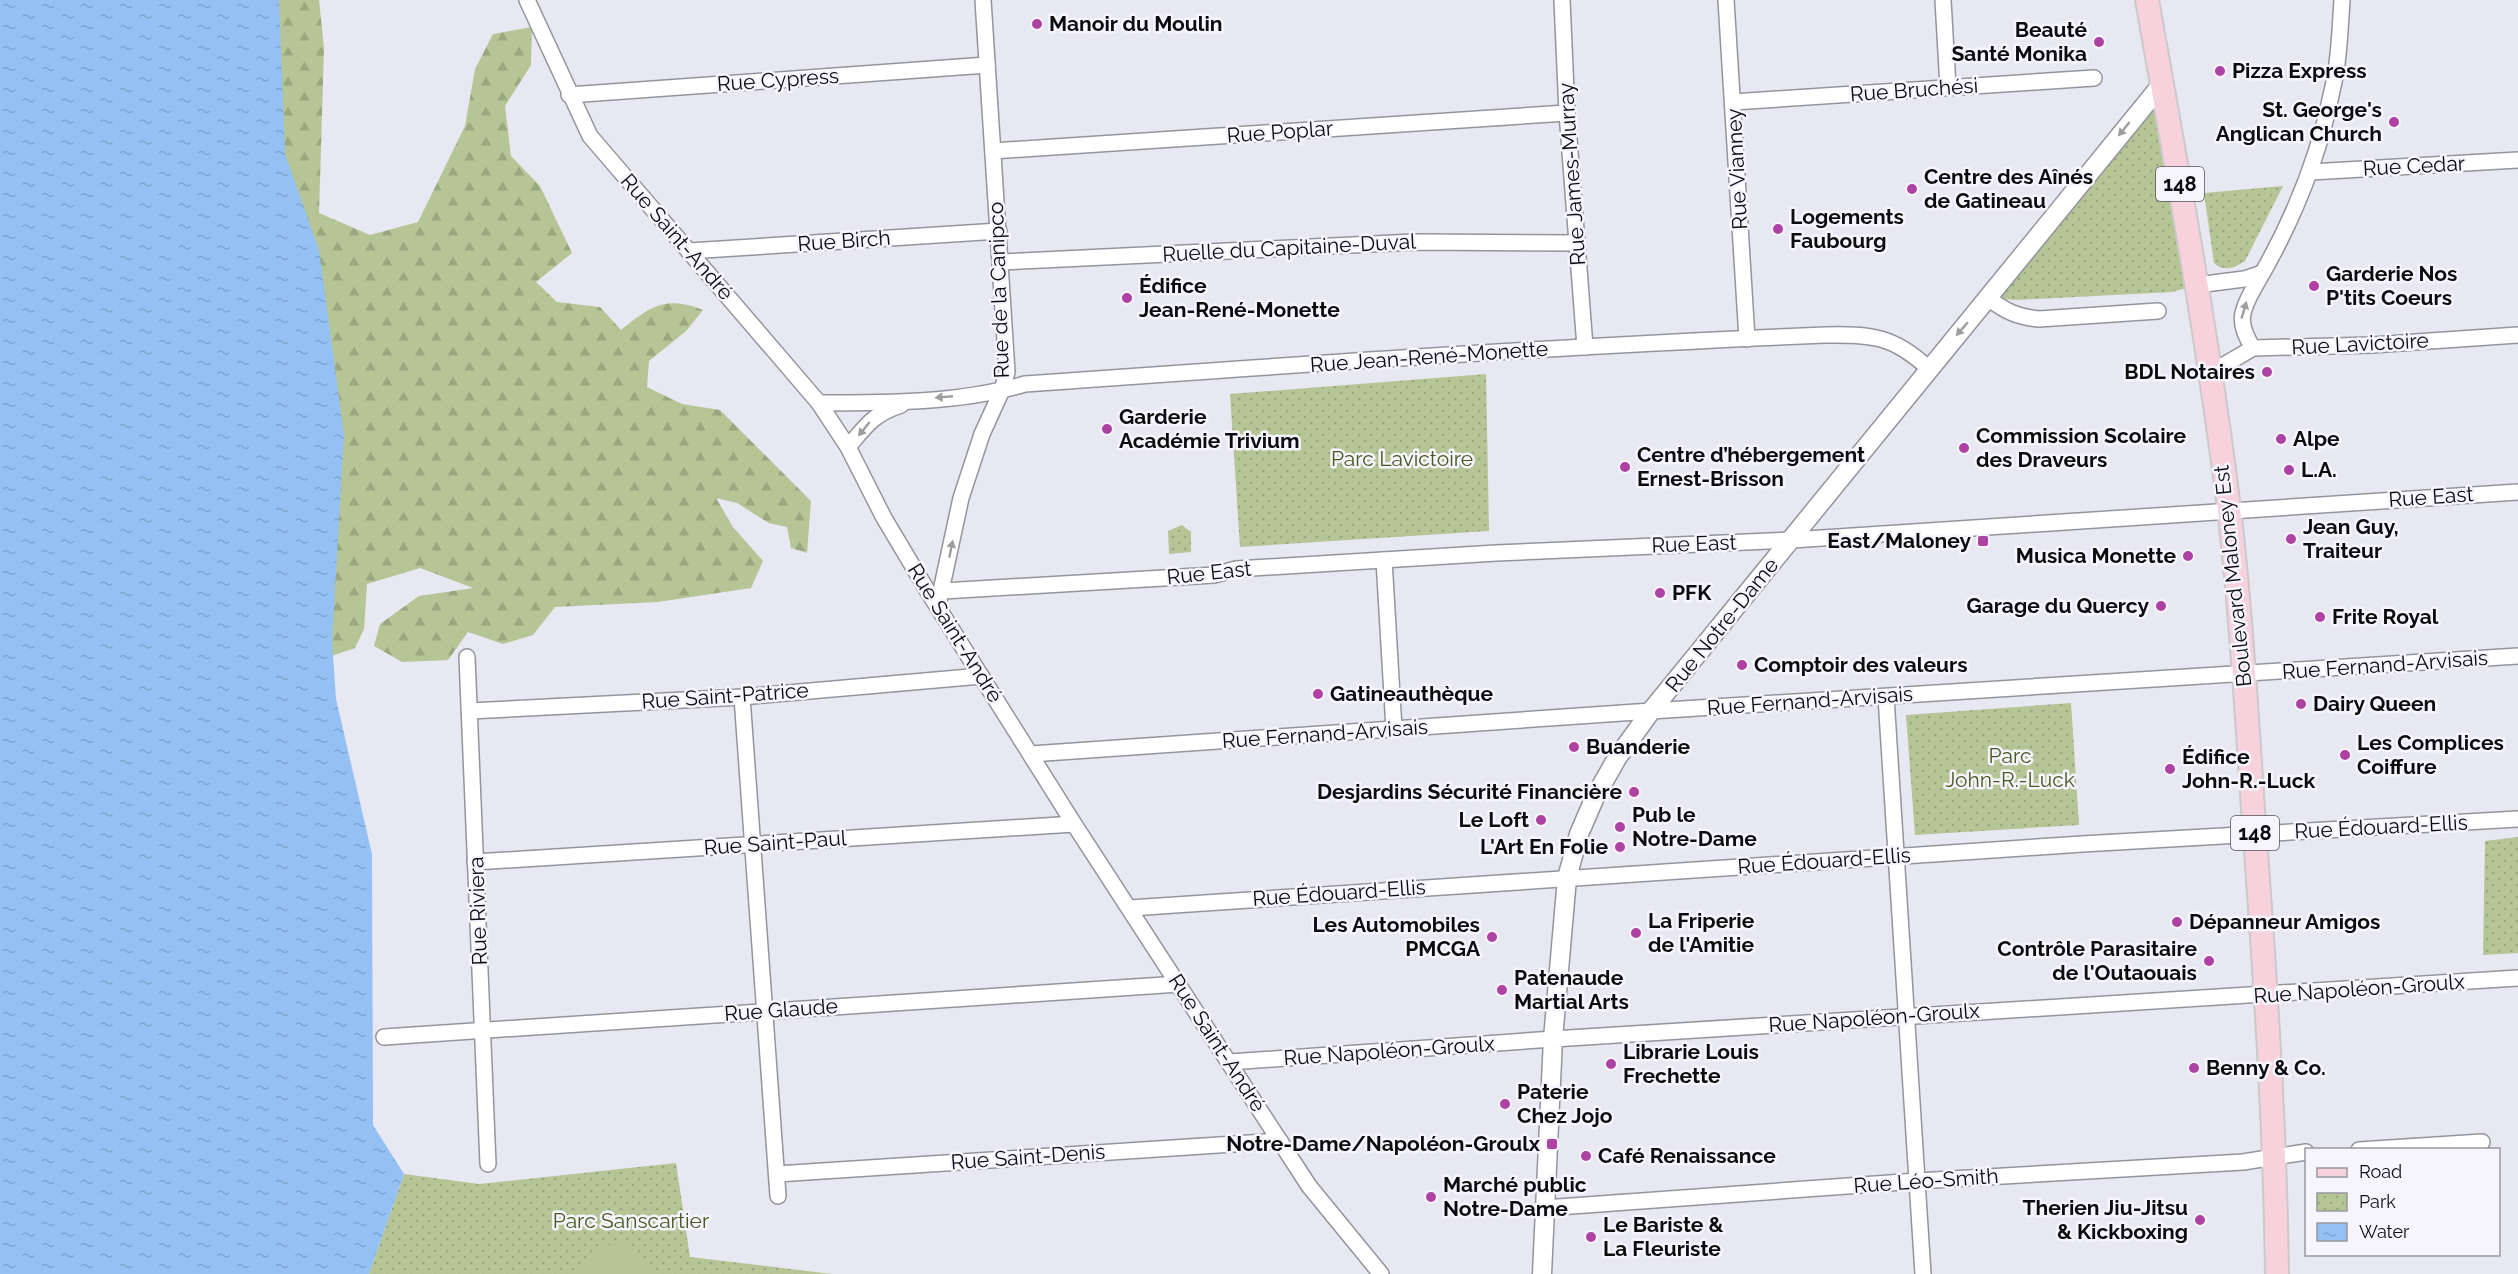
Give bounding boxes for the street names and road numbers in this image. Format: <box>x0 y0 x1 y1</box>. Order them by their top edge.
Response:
street label: Rue Cypress <box>716 63 840 96</box>
street label: Rue Bruchési <box>1849 73 1979 106</box>
street label: Rue James-Murray <box>1553 82 1590 266</box>
street label: Rue Vianney <box>1721 108 1752 230</box>
street label: Rue Poplar <box>1226 115 1335 148</box>
street label: Rue Cedar <box>2362 150 2466 181</box>
road number: 148 <box>2156 167 2204 201</box>
street label: Rue Saint-André <box>616 168 739 305</box>
street label: Rue de la Canipco <box>983 201 1014 379</box>
street label: Rue Birch <box>797 225 891 256</box>
street label: Ruelle du Capitaine-Duval <box>1162 228 1417 267</box>
street label: Rue Lavictoire <box>2291 327 2429 360</box>
street label: Rue Jean-René-Monette <box>1309 336 1549 377</box>
street label: Boulevard Maloney Est <box>2208 464 2257 688</box>
street label: Rue East <box>2388 481 2474 512</box>
street label: Rue East <box>1651 530 1737 557</box>
street label: Rue Notre-Dame <box>1660 553 1783 697</box>
street label: Rue East <box>1165 556 1253 589</box>
street label: Rue Saint-André <box>903 559 1008 707</box>
street label: Rue Fernand-Arvisais <box>2281 645 2489 684</box>
street label: Rue Saint-Patrice <box>641 677 809 714</box>
street label: Rue Fernand-Arvisais <box>1706 681 1914 720</box>
street label: Rue Fernand-Arvisais <box>1221 714 1429 753</box>
street label: Rue Édouard-Ellis <box>2294 809 2468 844</box>
road number: 148 <box>2231 816 2279 850</box>
street label: Rue Saint-Paul <box>703 825 847 860</box>
street label: Rue Édouard-Ellis <box>1736 842 1911 879</box>
street label: Rue Riviera <box>463 856 492 966</box>
street label: Rue Édouard-Ellis <box>1251 874 1426 911</box>
street label: Rue Saint-André <box>1164 969 1271 1116</box>
street label: Rue Napoléon-Groulx <box>2253 969 2466 1008</box>
street label: Rue Glaude <box>723 993 839 1026</box>
street label: Rue Napoléon-Groulx <box>1768 998 1981 1037</box>
street label: Rue Napoléon-Groulx <box>1283 1031 1496 1070</box>
street label: Rue Saint-Denis <box>950 1139 1106 1174</box>
street label: Rue Léo-Smith <box>1853 1163 1999 1198</box>

